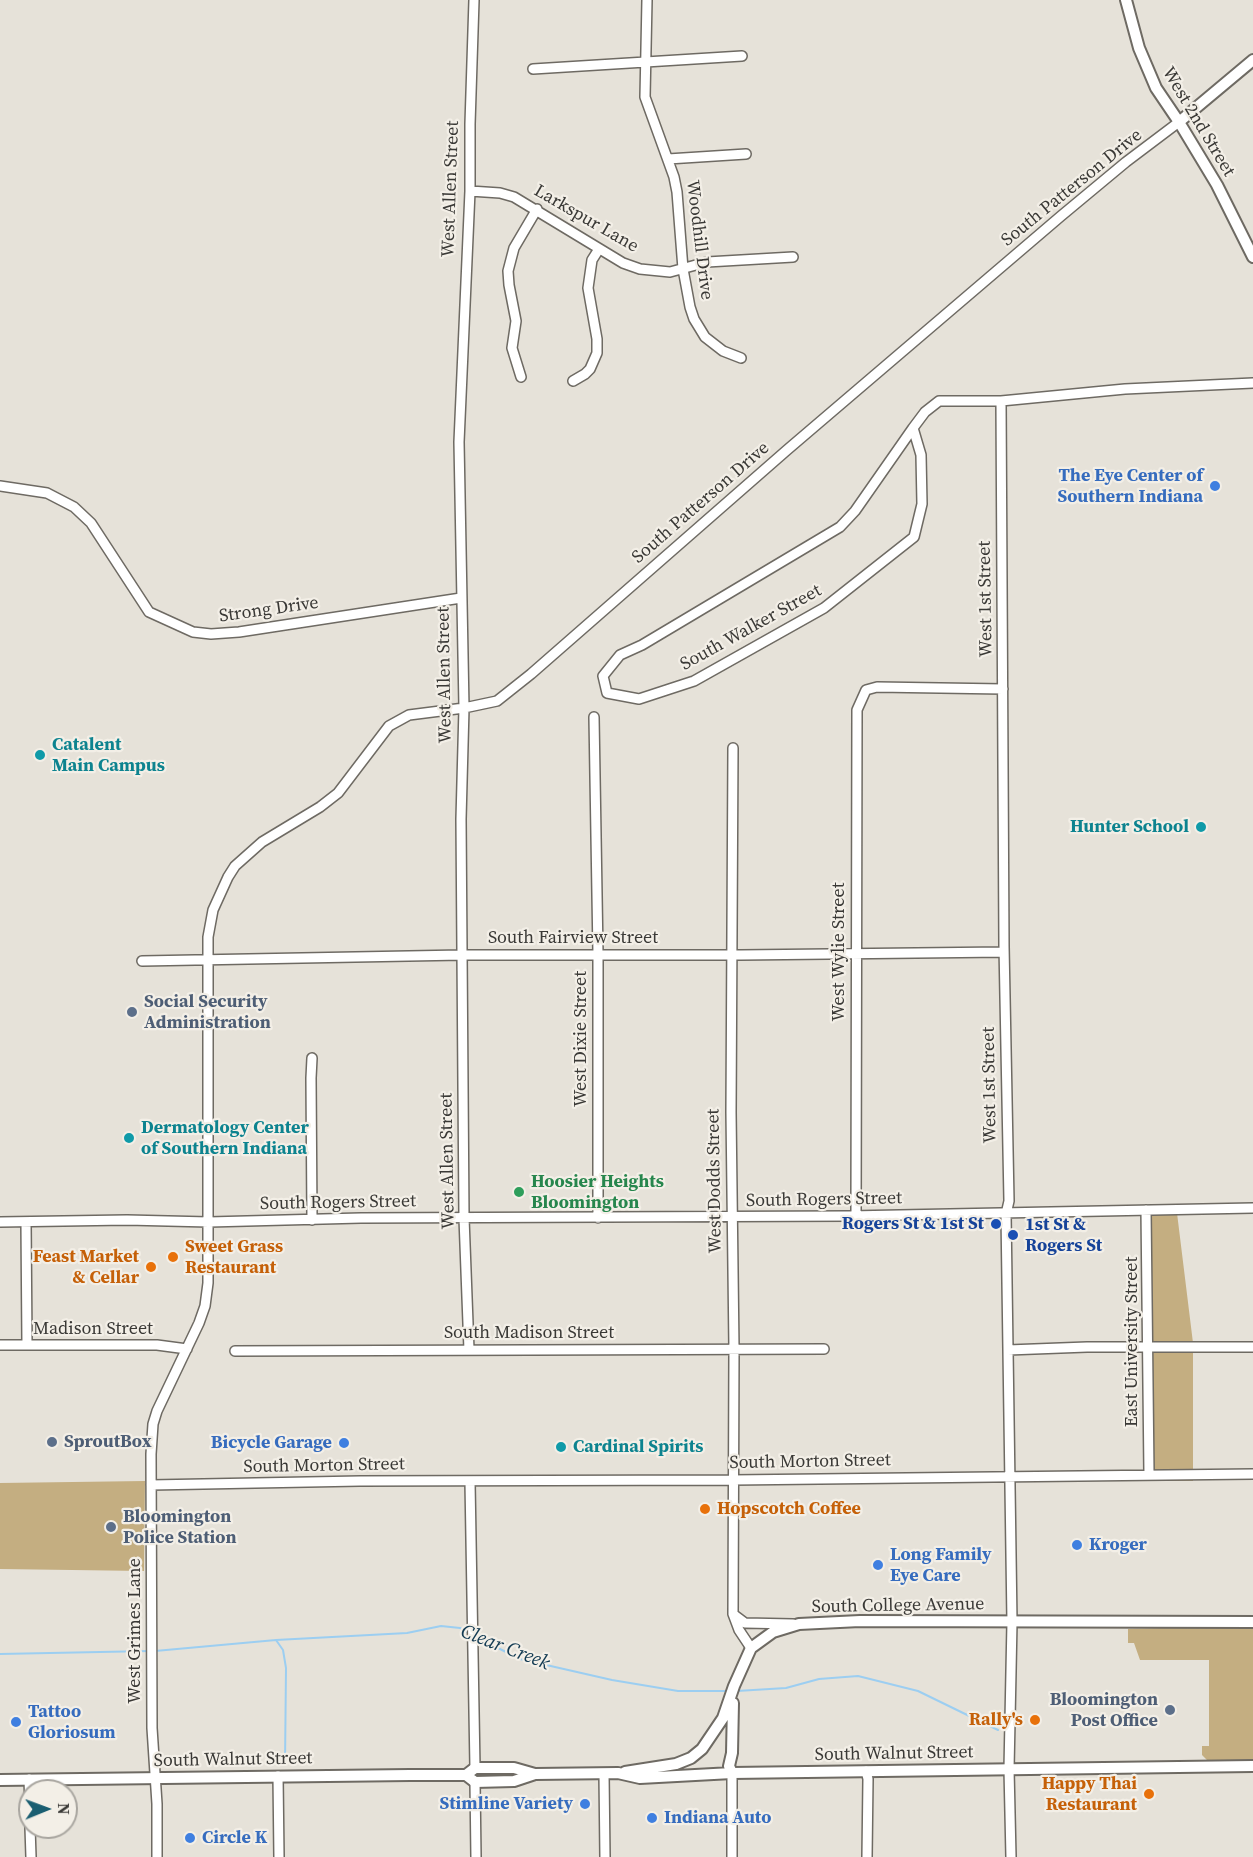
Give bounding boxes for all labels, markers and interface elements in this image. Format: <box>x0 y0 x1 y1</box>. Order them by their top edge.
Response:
street label: West 2nd Street <box>1157 63 1239 181</box>
street label: West Allen Street <box>438 120 464 258</box>
street label: South Patterson Drive <box>997 125 1147 251</box>
street label: Woodhill Drive <box>681 179 717 301</box>
street label: Larkspur Lane <box>530 180 642 258</box>
street label: South Patterson Drive <box>628 438 774 568</box>
place label: The Eye Center of Southern Indiana <box>1057 465 1203 508</box>
marker: The Eye Center of Southern Indiana <box>1208 479 1222 493</box>
street label: West 1st Street <box>974 541 998 657</box>
street label: South Walker Street <box>677 580 825 676</box>
street label: Strong Drive <box>218 592 320 628</box>
street label: West Allen Street <box>433 607 457 743</box>
place label: Catalent Main Campus <box>52 734 165 777</box>
marker: Catalent Main Campus <box>33 748 47 762</box>
place label: Hunter School <box>1070 816 1189 838</box>
marker: Hunter School <box>1194 820 1208 834</box>
street label: West Wylie Street <box>828 882 850 1022</box>
street label: South Fairview Street <box>488 927 658 949</box>
street label: West Dixie Street <box>570 971 592 1107</box>
place label: Social Security Administration <box>144 991 271 1034</box>
marker: Social Security Administration <box>125 1005 139 1019</box>
street label: West 1st Street <box>978 1027 1002 1143</box>
street label: West Allen Street <box>436 1093 460 1229</box>
street label: West Dodds Street <box>703 1108 727 1254</box>
place label: Dermatology Center of Southern Indiana <box>141 1117 309 1160</box>
marker: Dermatology Center of Southern Indiana <box>122 1131 136 1145</box>
place label: Hoosier Heights Bloomington <box>531 1171 664 1214</box>
marker: Hoosier Heights Bloomington <box>512 1185 526 1199</box>
street label: South Rogers Street <box>746 1188 902 1212</box>
street label: South Rogers Street <box>260 1191 416 1215</box>
place label: Rogers St & 1st St <box>842 1213 984 1235</box>
place label: 1st St & Rogers St <box>1025 1214 1102 1256</box>
marker: Rogers St & 1st St <box>989 1217 1003 1231</box>
marker: 1st St & Rogers St <box>1006 1228 1020 1242</box>
place label: Sweet Grass Restaurant <box>185 1236 283 1278</box>
place label: Feast Market & Cellar <box>33 1246 139 1288</box>
marker: Sweet Grass Restaurant <box>166 1250 180 1264</box>
street label: East University Street <box>1121 1257 1143 1427</box>
marker: Feast Market & Cellar <box>144 1260 158 1274</box>
street label: Madison Street <box>33 1318 153 1340</box>
street label: South Madison Street <box>444 1322 614 1344</box>
place label: SproutBox <box>64 1431 152 1453</box>
place label: Bicycle Garage <box>211 1432 332 1454</box>
marker: SproutBox <box>45 1435 59 1449</box>
marker: Bicycle Garage <box>337 1436 351 1450</box>
place label: Cardinal Spirits <box>573 1436 703 1458</box>
marker: Cardinal Spirits <box>554 1440 568 1454</box>
street label: South Morton Street <box>729 1450 891 1474</box>
street label: South Morton Street <box>243 1454 405 1478</box>
place label: Hopscotch Coffee <box>717 1498 861 1520</box>
marker: Hopscotch Coffee <box>698 1502 712 1516</box>
place label: Bloomington Police Station <box>123 1506 237 1549</box>
marker: Bloomington Police Station <box>104 1520 118 1534</box>
place label: Kroger <box>1089 1534 1147 1556</box>
marker: Kroger <box>1070 1538 1084 1552</box>
place label: Long Family Eye Care <box>890 1544 992 1586</box>
street label: West Grimes Lane <box>124 1558 146 1704</box>
marker: Long Family Eye Care <box>871 1558 885 1572</box>
street label: South College Avenue <box>811 1594 985 1618</box>
water label: Clear Creek <box>457 1620 553 1676</box>
place label: Bloomington Post Office <box>1050 1689 1158 1732</box>
place label: Tattoo Gloriosum <box>28 1701 116 1744</box>
marker: Bloomington Post Office <box>1163 1703 1177 1717</box>
place label: Rally's <box>969 1709 1023 1731</box>
marker: Rally's <box>1028 1713 1042 1727</box>
marker: Tattoo Gloriosum <box>9 1715 23 1729</box>
street label: South Walnut Street <box>814 1742 974 1766</box>
street label: South Walnut Street <box>153 1748 313 1772</box>
place label: Happy Thai Restaurant <box>1042 1773 1137 1816</box>
north arrow <box>18 1779 78 1839</box>
marker: Happy Thai Restaurant <box>1142 1787 1156 1801</box>
place label: Stimline Variety <box>440 1793 573 1815</box>
marker: Stimline Variety <box>578 1797 592 1811</box>
text: N <box>53 1803 75 1815</box>
place label: Indiana Auto <box>664 1807 771 1829</box>
marker: Indiana Auto <box>645 1811 659 1825</box>
place label: Circle K <box>202 1827 267 1849</box>
marker: Circle K <box>183 1831 197 1845</box>

